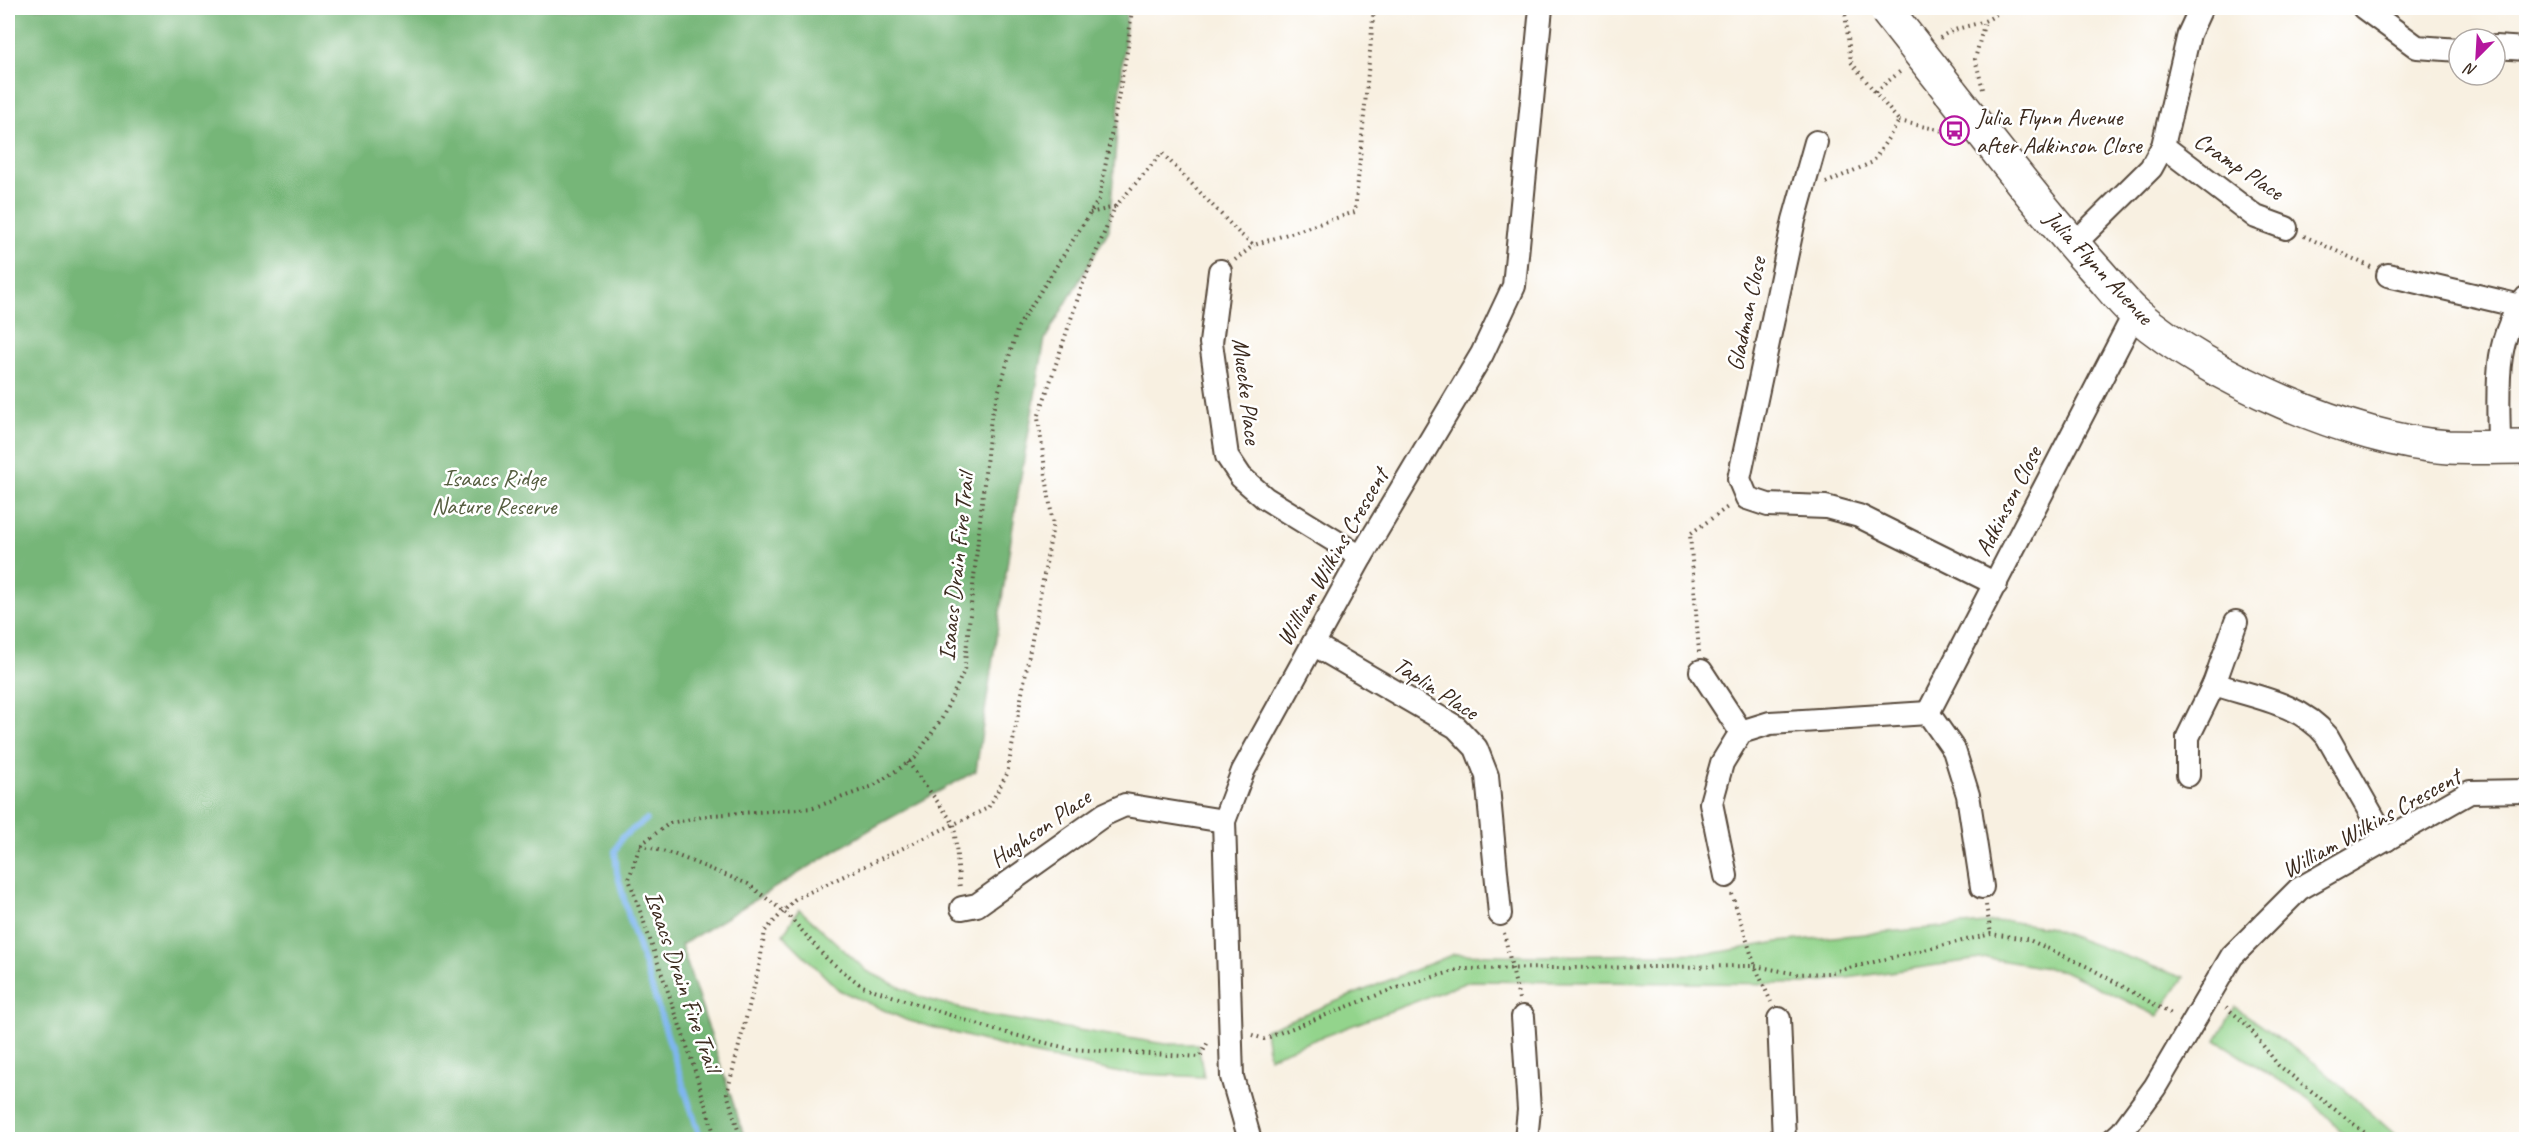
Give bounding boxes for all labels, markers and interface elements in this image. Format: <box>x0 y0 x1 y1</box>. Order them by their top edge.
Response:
north arrow <box>2447 27 2507 87</box>
text: N <box>2460 57 2480 81</box>
place label: Julia Flynn Avenue after Adkinson Close <box>1975 102 2144 160</box>
bus stop icon: Julia Flynn Avenue after Adkinson Close <box>1939 115 1971 147</box>
street label: Cramp Place <box>2189 125 2291 208</box>
street label: Julia Flynn Avenue <box>2037 203 2161 332</box>
street label: Gladman Close <box>1719 252 1773 374</box>
street label: Muecke Place <box>1226 336 1269 448</box>
street label: Adkinson Close <box>1968 439 2049 561</box>
street label: William Wilkins Crescent <box>1269 460 1396 651</box>
park label: Isaacs Ridge Nature Reserve <box>432 463 559 521</box>
street label: Isaacs Drain Fire Trail <box>931 468 981 663</box>
street label: Taplin Place <box>1388 650 1486 728</box>
street label: William Wilkins Crescent <box>2276 760 2468 885</box>
street label: Hughson Place <box>984 781 1098 874</box>
street label: Isaacs Drain Fire Trail <box>638 887 729 1079</box>

